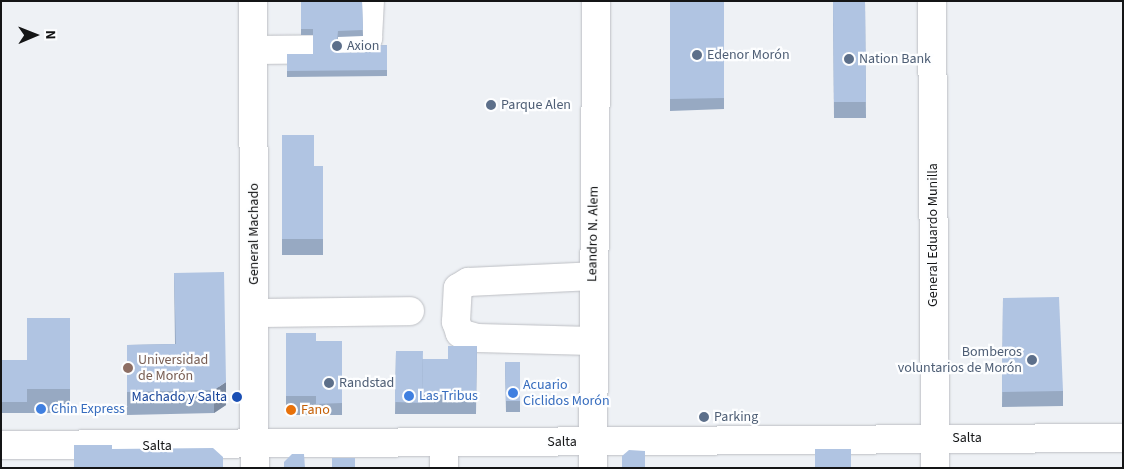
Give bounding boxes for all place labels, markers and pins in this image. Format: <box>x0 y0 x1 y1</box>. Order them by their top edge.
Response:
place label: Axion <box>347 38 379 54</box>
marker: Axion <box>331 40 343 52</box>
place label: Edenor Morón <box>707 47 790 63</box>
marker: Edenor Morón <box>691 49 703 61</box>
place label: Nation Bank <box>859 51 931 67</box>
marker: Nation Bank <box>843 53 855 65</box>
place label: Parque Alen <box>501 97 571 113</box>
marker: Parque Alen <box>485 99 497 111</box>
place label: Bomberos voluntarios de Morón <box>898 344 1022 377</box>
place label: Universidad de Morón <box>138 352 208 384</box>
marker: Bomberos voluntarios de Morón <box>1026 354 1038 366</box>
marker: Universidad de Morón <box>122 362 134 374</box>
place label: Randstad <box>339 375 394 391</box>
marker: Randstad <box>323 377 335 389</box>
place label: Acuario Ciclidos Morón <box>523 377 610 410</box>
marker: Acuario Ciclidos Morón <box>507 387 519 399</box>
place label: Las Tribus <box>419 388 478 404</box>
place label: Machado y Salta <box>132 389 227 405</box>
marker: Las Tribus <box>403 390 415 402</box>
marker: Machado y Salta <box>231 391 243 403</box>
place label: Chin Express <box>51 401 125 417</box>
place label: Fano <box>301 402 330 418</box>
marker: Chin Express <box>35 403 47 415</box>
marker: Fano <box>285 404 297 416</box>
place label: Parking <box>714 409 758 425</box>
marker: Parking <box>698 411 710 423</box>

